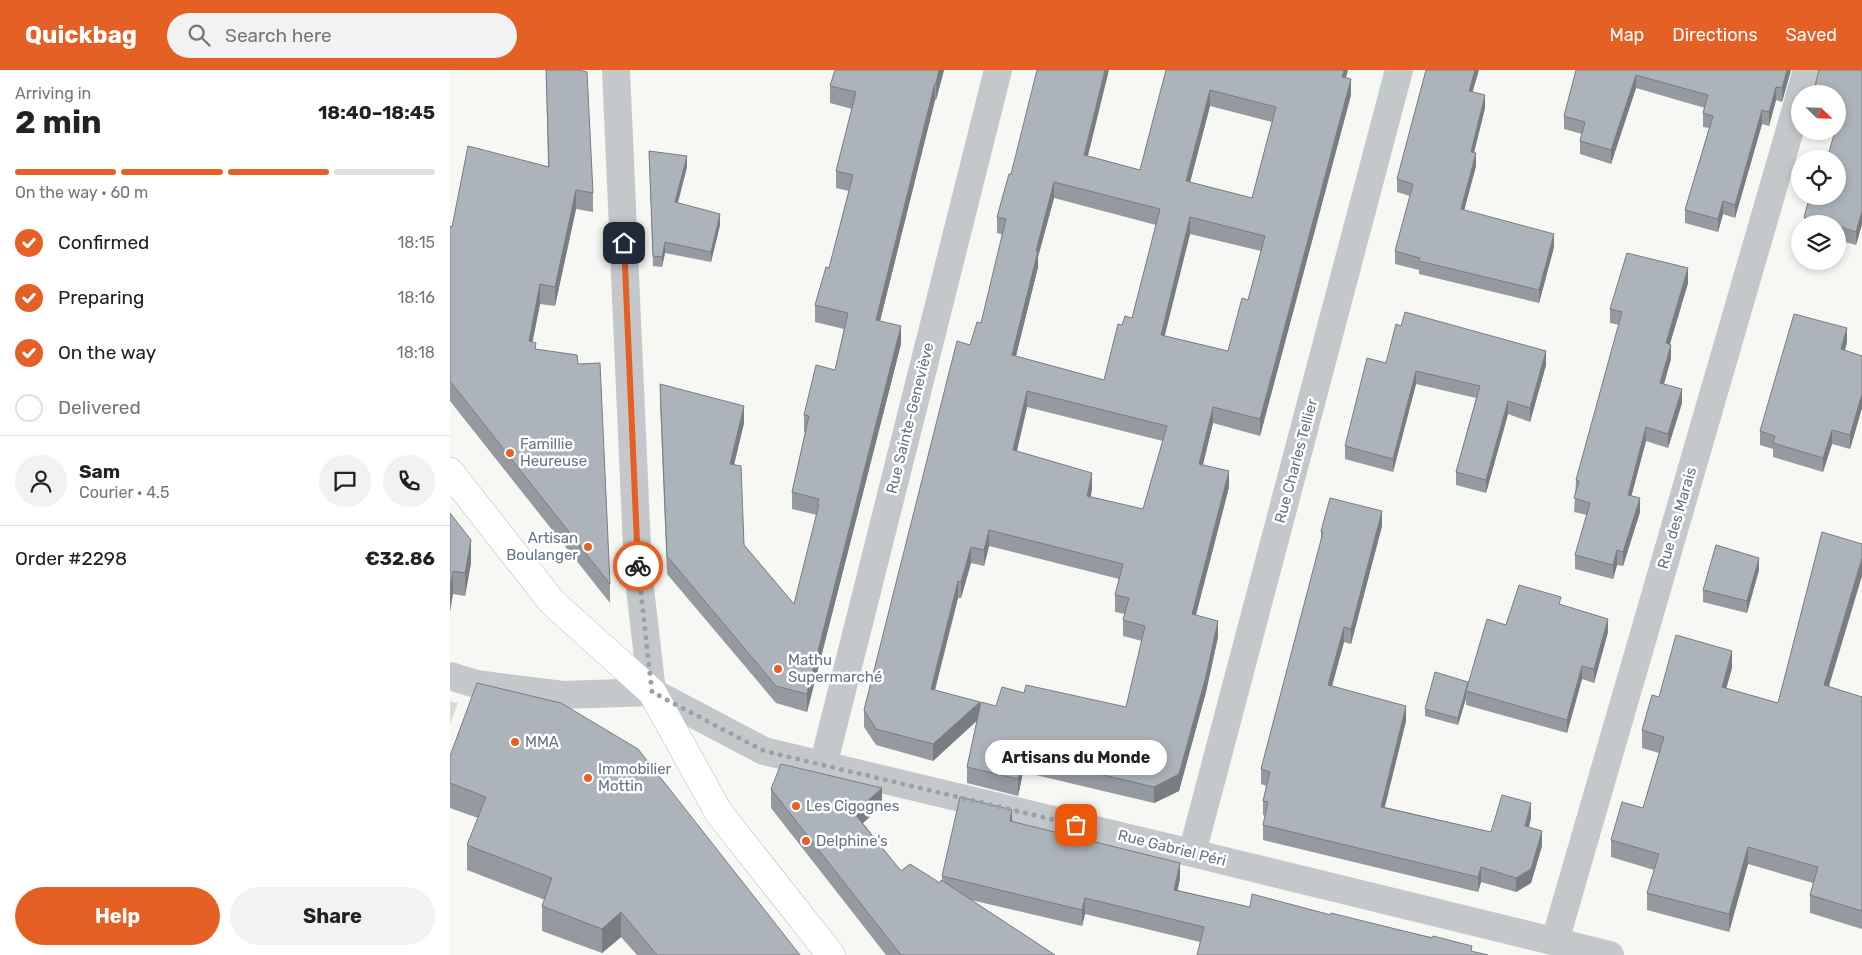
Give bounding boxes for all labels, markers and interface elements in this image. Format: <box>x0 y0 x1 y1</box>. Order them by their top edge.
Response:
search box <box>167 13 517 58</box>
text: Quickbag <box>25 21 137 49</box>
icon: search <box>185 21 213 49</box>
text: Search here <box>225 24 332 47</box>
text: Map <box>1609 24 1644 46</box>
text: Directions <box>1672 24 1758 46</box>
text: Saved <box>1786 24 1837 46</box>
text: Arriving in <box>15 84 91 103</box>
north arrow <box>1791 85 1846 140</box>
map controls <box>1791 85 1846 270</box>
text: 18:40–18:45 <box>318 101 435 124</box>
text: 2 min <box>15 103 102 141</box>
button: locate <box>1791 150 1846 205</box>
text: On the way · 60 m <box>15 183 148 202</box>
button: layers <box>1791 215 1846 270</box>
pin <box>603 222 645 264</box>
icon: check <box>15 229 43 257</box>
icon: home <box>610 229 638 257</box>
text: Confirmed <box>58 231 149 254</box>
text: 18:15 <box>398 233 435 252</box>
icon: check <box>15 284 43 312</box>
text: Preparing <box>58 286 144 309</box>
text: 18:16 <box>397 288 435 307</box>
icon: check <box>15 339 43 367</box>
text: On the way <box>58 341 156 364</box>
street label: Rue Sainte-Geneviève <box>883 341 937 495</box>
text: 18:18 <box>397 343 435 362</box>
text: Delivered <box>58 396 141 419</box>
street label: Rue Charles Tellier <box>1271 397 1321 525</box>
place label: Famillie Heureuse <box>520 435 587 470</box>
marker: Famillie Heureuse <box>504 447 516 459</box>
button: person <box>15 455 67 507</box>
button: chat <box>319 455 371 507</box>
button: phone <box>383 455 435 507</box>
text: Sam <box>79 460 120 483</box>
street label: Rue des Marais <box>1654 465 1700 571</box>
text: Courier · 4.5 <box>79 483 169 502</box>
place label: Artisan Boulanger <box>506 529 578 564</box>
marker: Artisan Boulanger <box>582 541 594 553</box>
courier <box>613 541 663 591</box>
text: Order #2298 <box>15 547 127 570</box>
text: €32.86 <box>365 547 435 570</box>
icon: bike <box>624 552 652 580</box>
place label: Mathu Supermarché <box>788 651 882 686</box>
marker: Mathu Supermarché <box>772 663 784 675</box>
place label: MMA <box>525 733 559 751</box>
marker: MMA <box>509 736 521 748</box>
callout: Artisans du Monde <box>985 740 1167 775</box>
text: Artisans du Monde <box>1002 748 1150 767</box>
place label: Immobilier Mottin <box>598 760 672 795</box>
marker: Immobilier Mottin <box>582 772 594 784</box>
place label: Les Cigognes <box>806 797 900 815</box>
marker: Les Cigognes <box>790 800 802 812</box>
pin <box>1055 804 1097 846</box>
icon: bag <box>1062 811 1090 839</box>
street label: Rue Gabriel Péri <box>1116 826 1228 870</box>
place label: Delphine's <box>816 832 888 850</box>
marker: Delphine's <box>800 835 812 847</box>
button: Help <box>15 887 220 945</box>
button: Share <box>230 887 435 945</box>

